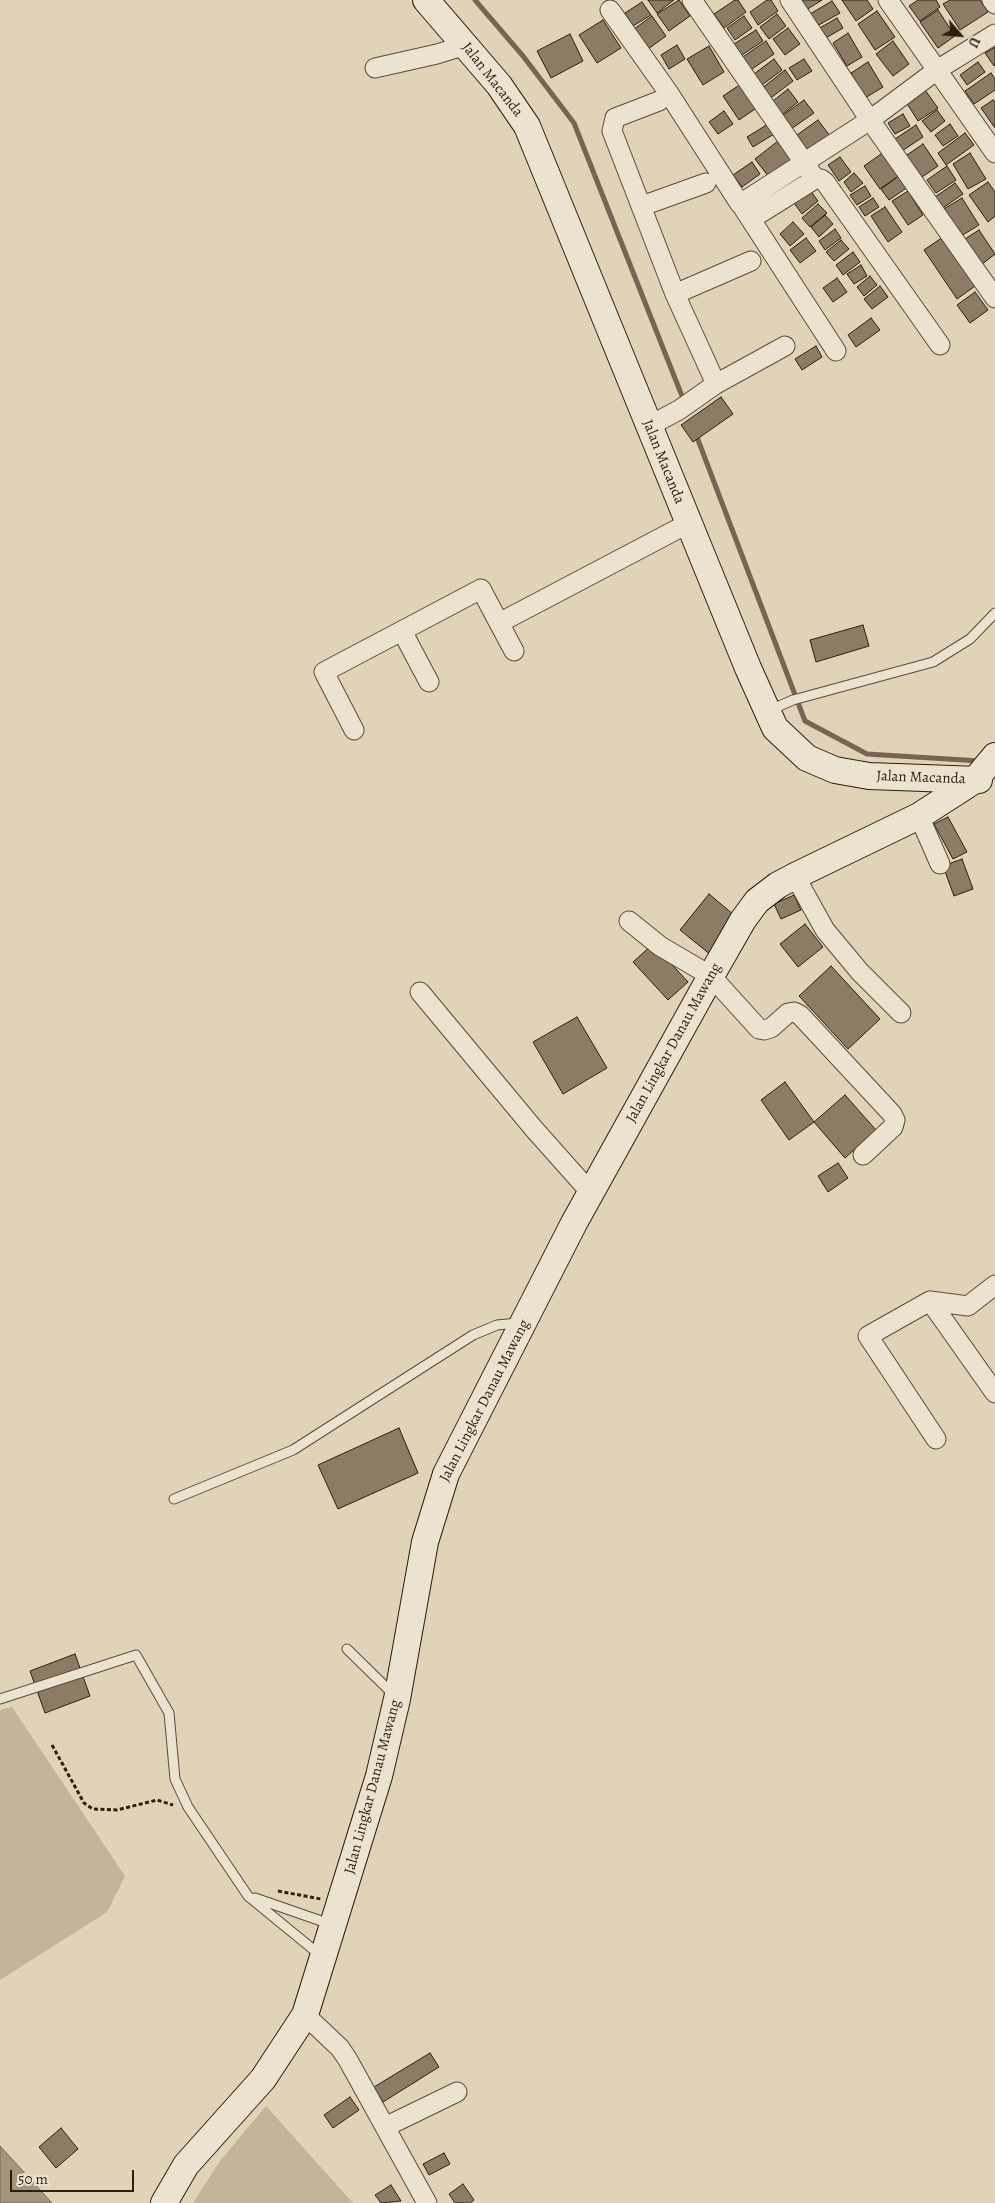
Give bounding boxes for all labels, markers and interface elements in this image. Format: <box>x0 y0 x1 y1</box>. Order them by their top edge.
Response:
north arrow <box>935 10 985 60</box>
text: U <box>963 34 984 50</box>
street label: Jalan Macanda <box>457 39 527 121</box>
street label: Jalan Macanda <box>638 417 688 507</box>
street label: Jalan Macanda <box>876 767 966 789</box>
street label: Jalan Lingkar Danau Mawang <box>623 960 725 1126</box>
street label: Jalan Lingkar Danau Mawang <box>436 1317 534 1485</box>
street label: Jalan Lingkar Danau Mawang <box>341 1698 405 1876</box>
scale bar <box>12 2160 136 2192</box>
text: 50 m <box>18 2169 48 2189</box>

